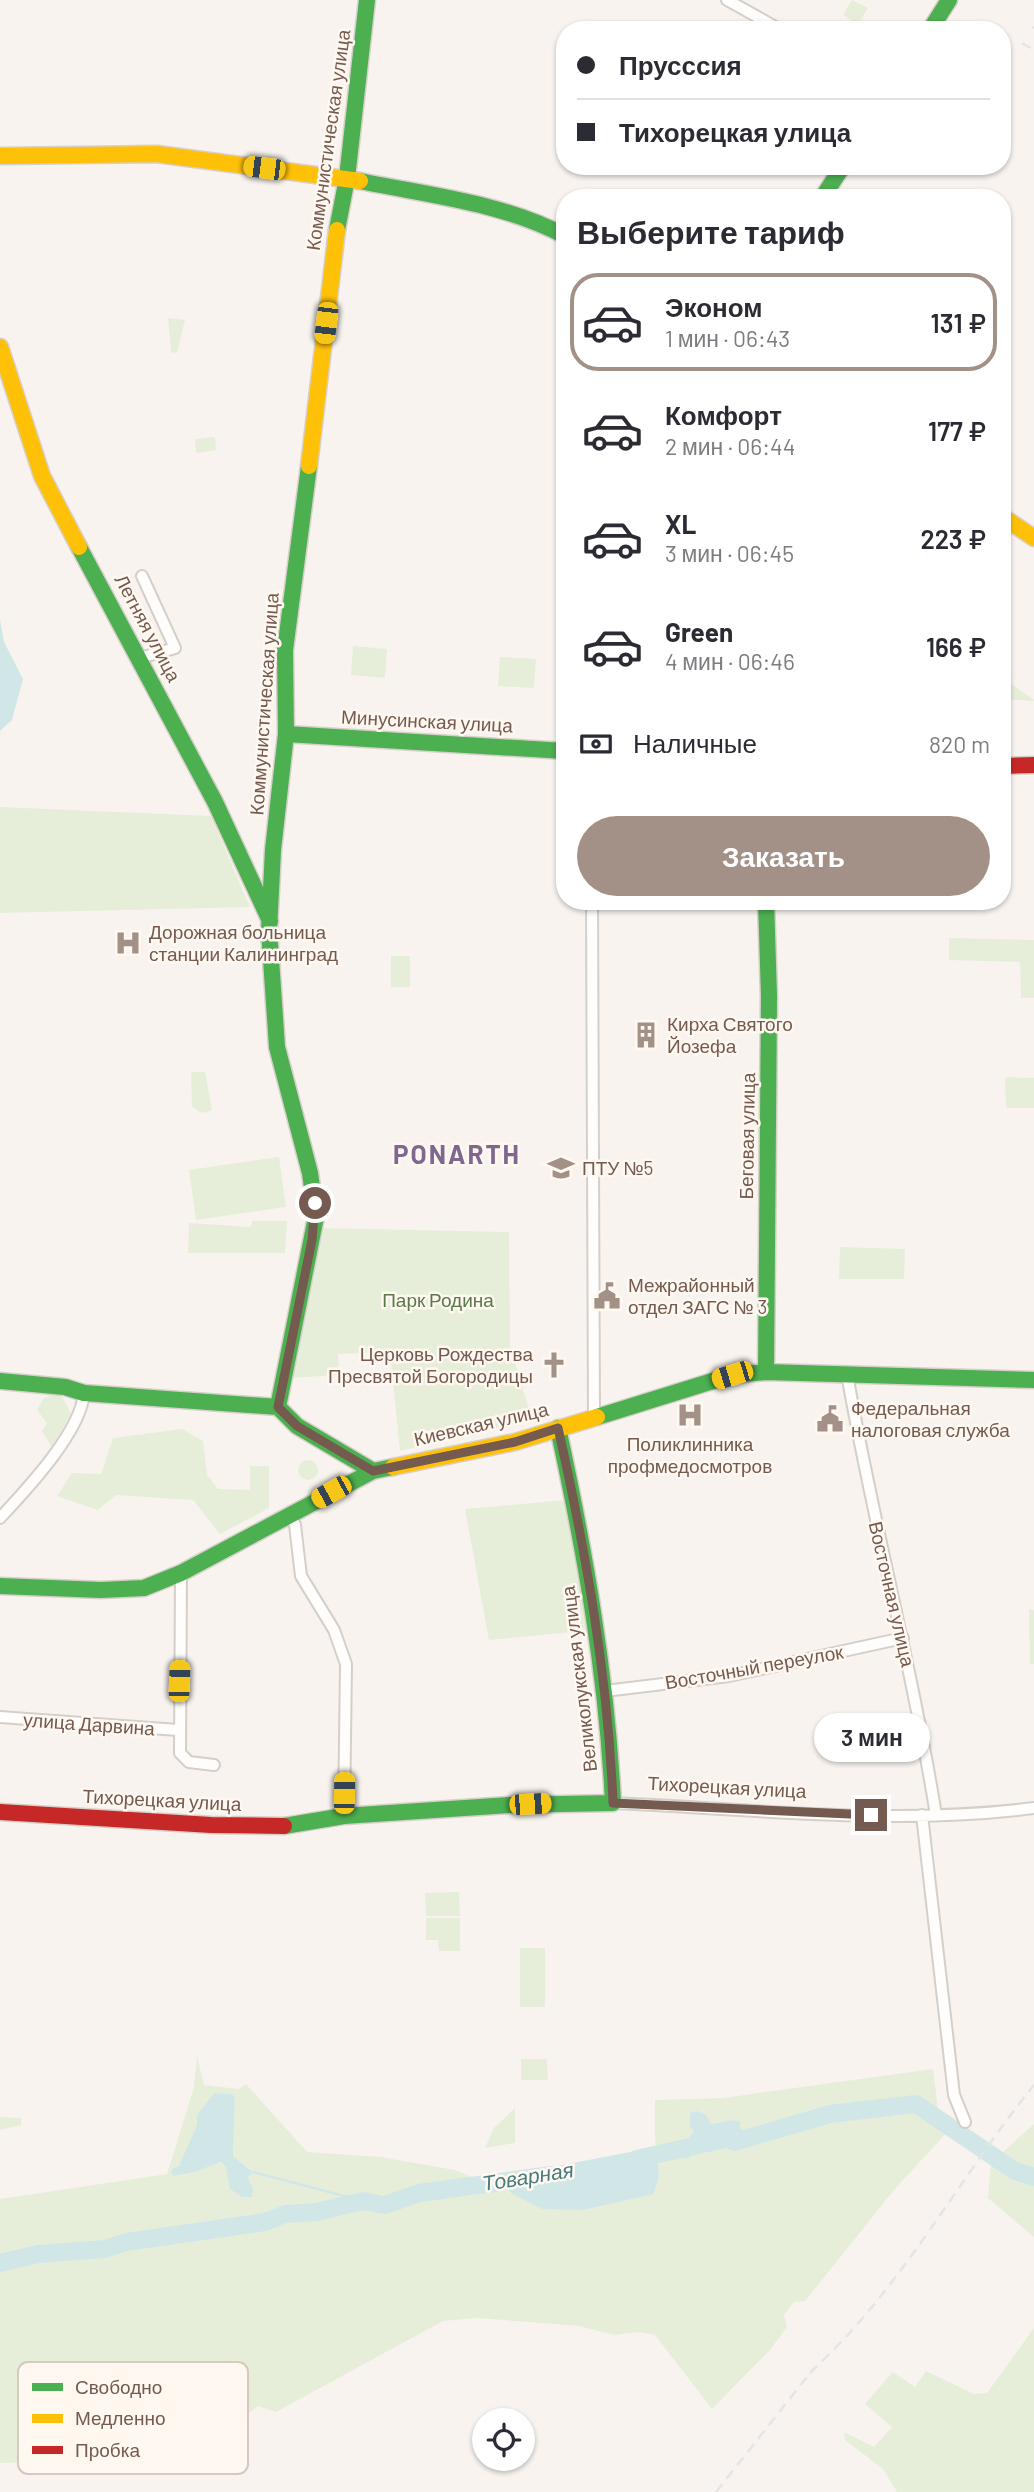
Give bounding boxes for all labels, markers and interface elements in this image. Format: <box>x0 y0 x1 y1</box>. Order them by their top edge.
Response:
street label: Коммунистическая улица <box>301 28 354 252</box>
text: Прусссия <box>619 49 742 80</box>
text: Тихорецкая улица <box>619 116 851 147</box>
car <box>242 155 287 181</box>
text: Выберите тариф <box>577 212 845 250</box>
icon: car <box>581 291 644 354</box>
text: Эконом <box>665 291 763 322</box>
car <box>314 301 339 345</box>
text: 131 ₽ <box>931 307 986 338</box>
text: 1 мин · 06:43 <box>665 324 790 352</box>
icon: car <box>581 399 644 462</box>
text: Комфорт <box>665 399 782 430</box>
text: 177 ₽ <box>928 415 986 446</box>
text: 2 мин · 06:44 <box>665 432 795 460</box>
icon: car <box>581 507 644 570</box>
text: XL <box>665 508 696 539</box>
text: 223 ₽ <box>920 523 986 554</box>
text: 3 мин · 06:45 <box>665 539 794 567</box>
street label: Летняя улица <box>111 570 187 686</box>
street label: Коммунистическая улица <box>244 592 283 816</box>
icon: car <box>581 615 644 678</box>
text: Green <box>665 616 733 647</box>
text: 166 ₽ <box>926 631 986 662</box>
text: 4 мин · 06:46 <box>665 647 795 675</box>
street label: Минусинская улица <box>341 705 514 737</box>
icon: cash <box>577 725 615 763</box>
text: Наличные <box>633 727 757 758</box>
text: 820 m <box>929 730 990 758</box>
button: Заказать <box>577 816 990 896</box>
place label: Дорожная больница станции Калининград <box>149 920 338 965</box>
hospital icon: Дорожная больница станции Калининград <box>113 928 143 958</box>
place label: Кирха Святого Йозефа <box>667 1012 793 1057</box>
building icon: Кирха Святого Йозефа <box>631 1020 661 1050</box>
street label: Беговая улица <box>734 1072 759 1200</box>
district label: PONARTH <box>393 1138 521 1169</box>
school or university icon: ПТУ №5 <box>546 1153 576 1183</box>
place label: ПТУ №5 <box>582 1156 653 1179</box>
route start <box>299 1187 331 1219</box>
place label: Межрайонный отдел ЗАГС № 3 <box>628 1273 767 1318</box>
public building icon: Межрайонный отдел ЗАГС № 3 <box>592 1281 622 1311</box>
park label: Парк Родина <box>382 1288 494 1311</box>
place label: Церковь Рождества Пресвятой Богородицы <box>328 1342 533 1387</box>
church icon: Церковь Рождества Пресвятой Богородицы <box>539 1350 569 1380</box>
car <box>709 1359 756 1391</box>
place label: Федеральная налоговая служба <box>851 1396 1010 1441</box>
street label: Киевская улица <box>411 1397 551 1450</box>
hospital icon: Поликлинника профмедосмотров <box>675 1400 705 1430</box>
public building icon: Федеральная налоговая служба <box>815 1404 845 1434</box>
place label: Поликлинника профмедосмотров <box>608 1432 772 1477</box>
car <box>308 1473 355 1511</box>
street label: Восточная улица <box>865 1519 921 1669</box>
street label: Великолукская улица <box>556 1584 601 1773</box>
street label: Восточный переулок <box>663 1639 846 1694</box>
car <box>168 1660 191 1702</box>
street label: улица Дарвина <box>22 1707 156 1740</box>
callout: 3 мин <box>813 1714 929 1762</box>
text: 3 мин <box>841 1723 903 1751</box>
street label: Тихорецкая улица <box>647 1771 807 1802</box>
car <box>334 1772 355 1814</box>
street label: Тихорецкая улица <box>82 1784 242 1815</box>
car <box>509 1792 552 1816</box>
route end <box>855 1799 887 1831</box>
water label: Товарная <box>480 2156 575 2195</box>
legend <box>18 2362 248 2474</box>
text: Свободно <box>75 2375 162 2398</box>
text: Медленно <box>75 2406 165 2429</box>
map controls <box>472 2408 535 2471</box>
button: locate <box>472 2408 535 2471</box>
text: Пробка <box>75 2438 140 2461</box>

